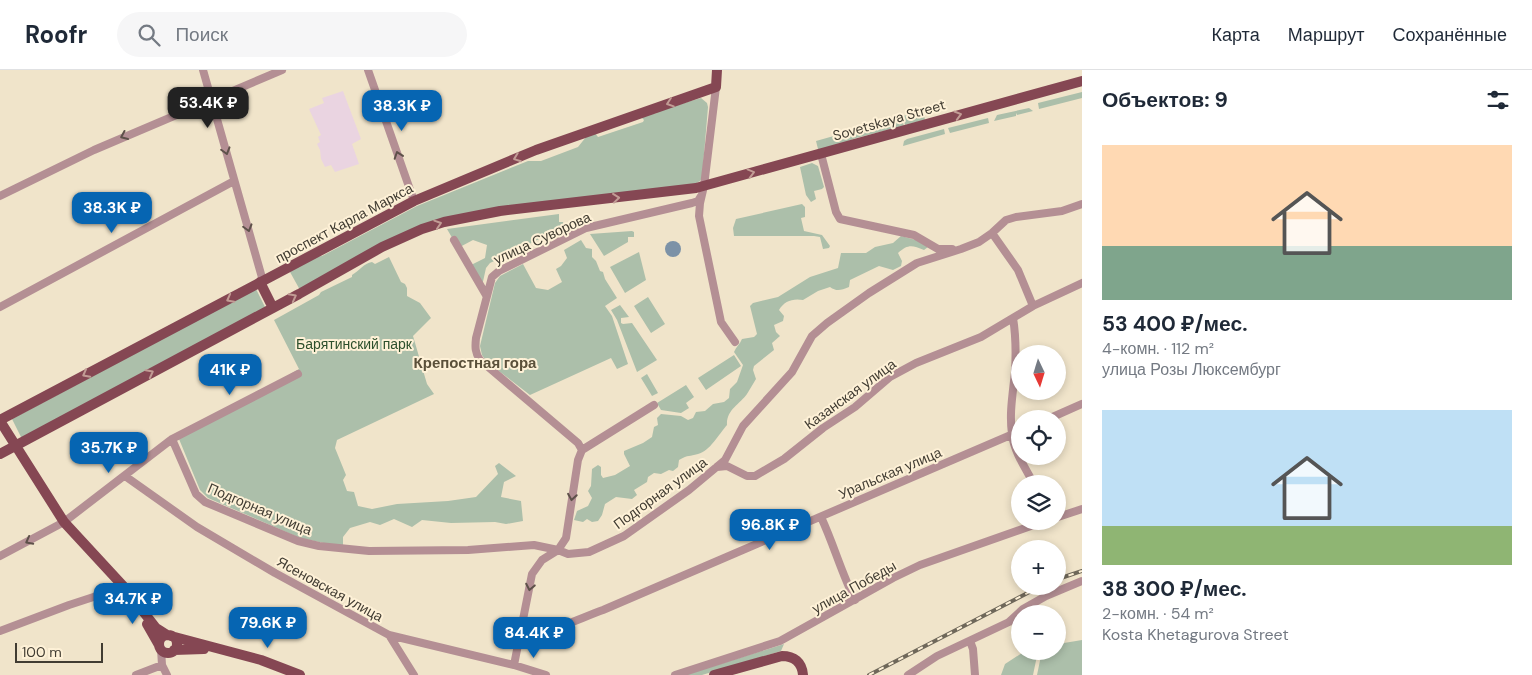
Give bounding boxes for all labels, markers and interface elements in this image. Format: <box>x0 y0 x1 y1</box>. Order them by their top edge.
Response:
search box <box>117 12 467 57</box>
text: Roofr <box>25 19 87 50</box>
icon: search <box>135 21 163 49</box>
text: Поиск <box>175 22 228 47</box>
text: Карта <box>1212 23 1260 47</box>
text: Маршрут <box>1288 23 1364 47</box>
text: Сохранённые <box>1392 23 1507 47</box>
text: Объектов: 9 <box>1102 86 1228 114</box>
icon: filters <box>1484 86 1512 114</box>
pin: 53.4K ₽ <box>162 87 254 129</box>
pin: 38.3K ₽ <box>356 90 448 132</box>
text: 53.4K ₽ <box>179 92 237 113</box>
text: 38.3K ₽ <box>373 95 431 116</box>
street label: Sovetskaya Street <box>831 95 947 145</box>
one-way arrow <box>666 97 674 107</box>
one-way arrow <box>953 110 962 121</box>
one-way arrow <box>120 130 129 141</box>
one-way arrow <box>220 146 230 154</box>
one-way arrow <box>394 151 404 160</box>
one-way arrow <box>513 152 522 162</box>
one-way arrow <box>746 168 755 179</box>
icon: home <box>1262 178 1352 268</box>
street label: проспект Карла Маркса <box>272 179 416 267</box>
pin: 38.3K ₽ <box>66 191 158 234</box>
one-way arrow <box>612 193 620 204</box>
text: 38.3K ₽ <box>83 197 141 218</box>
street label: улица Суворова <box>491 208 594 268</box>
one-way arrow <box>434 219 442 229</box>
one-way arrow <box>242 224 252 232</box>
one-way arrow <box>226 292 235 302</box>
one-way arrow <box>288 293 297 303</box>
text: 53 400 ₽/мес. <box>1102 310 1247 338</box>
park label: Барятинский парк <box>296 335 413 353</box>
text: 4-комн. · 112 m² <box>1102 338 1214 359</box>
north arrow <box>1011 345 1066 400</box>
map controls <box>1011 345 1066 660</box>
district label: Крепостная гора <box>414 353 537 373</box>
pin: 41K ₽ <box>195 354 265 396</box>
street label: Казанская улица <box>801 355 899 433</box>
text: 41K ₽ <box>210 359 250 380</box>
text: улица Розы Люксембург <box>1102 359 1281 380</box>
one-way arrow <box>82 368 91 378</box>
one-way arrow <box>145 369 154 379</box>
button: locate <box>1011 410 1066 465</box>
pin: 35.7K ₽ <box>63 432 155 474</box>
text: 35.7K ₽ <box>81 437 137 458</box>
street label: Уральская улица <box>836 443 944 503</box>
icon: home <box>1262 443 1352 533</box>
street label: Подгорная улица <box>610 453 711 533</box>
button: layers <box>1011 475 1066 530</box>
street label: Подгорная улица <box>205 479 315 539</box>
one-way arrow <box>568 493 578 502</box>
pin: 96.8K ₽ <box>724 508 816 551</box>
text: 96.8K ₽ <box>741 514 799 535</box>
one-way arrow <box>26 535 35 545</box>
button: + <box>1011 540 1066 595</box>
street label: Ясеновская улица <box>274 552 386 626</box>
street label: улица Победы <box>809 556 899 618</box>
text: 38 300 ₽/мес. <box>1102 575 1247 603</box>
pin: 34.7K ₽ <box>87 582 179 625</box>
one-way arrow <box>525 582 535 591</box>
text: 34.7K ₽ <box>105 588 161 609</box>
text: 2-комн. · 54 m² <box>1102 603 1214 624</box>
button: − <box>1011 605 1066 660</box>
pin: 79.6K ₽ <box>222 606 314 649</box>
text: 79.6K ₽ <box>240 612 296 633</box>
pin: 84.4K ₽ <box>488 616 580 659</box>
text: 84.4K ₽ <box>504 622 564 643</box>
text: Kosta Khetagurova Street <box>1102 624 1289 645</box>
scale bar <box>15 640 102 663</box>
text: 100 m <box>22 643 62 661</box>

